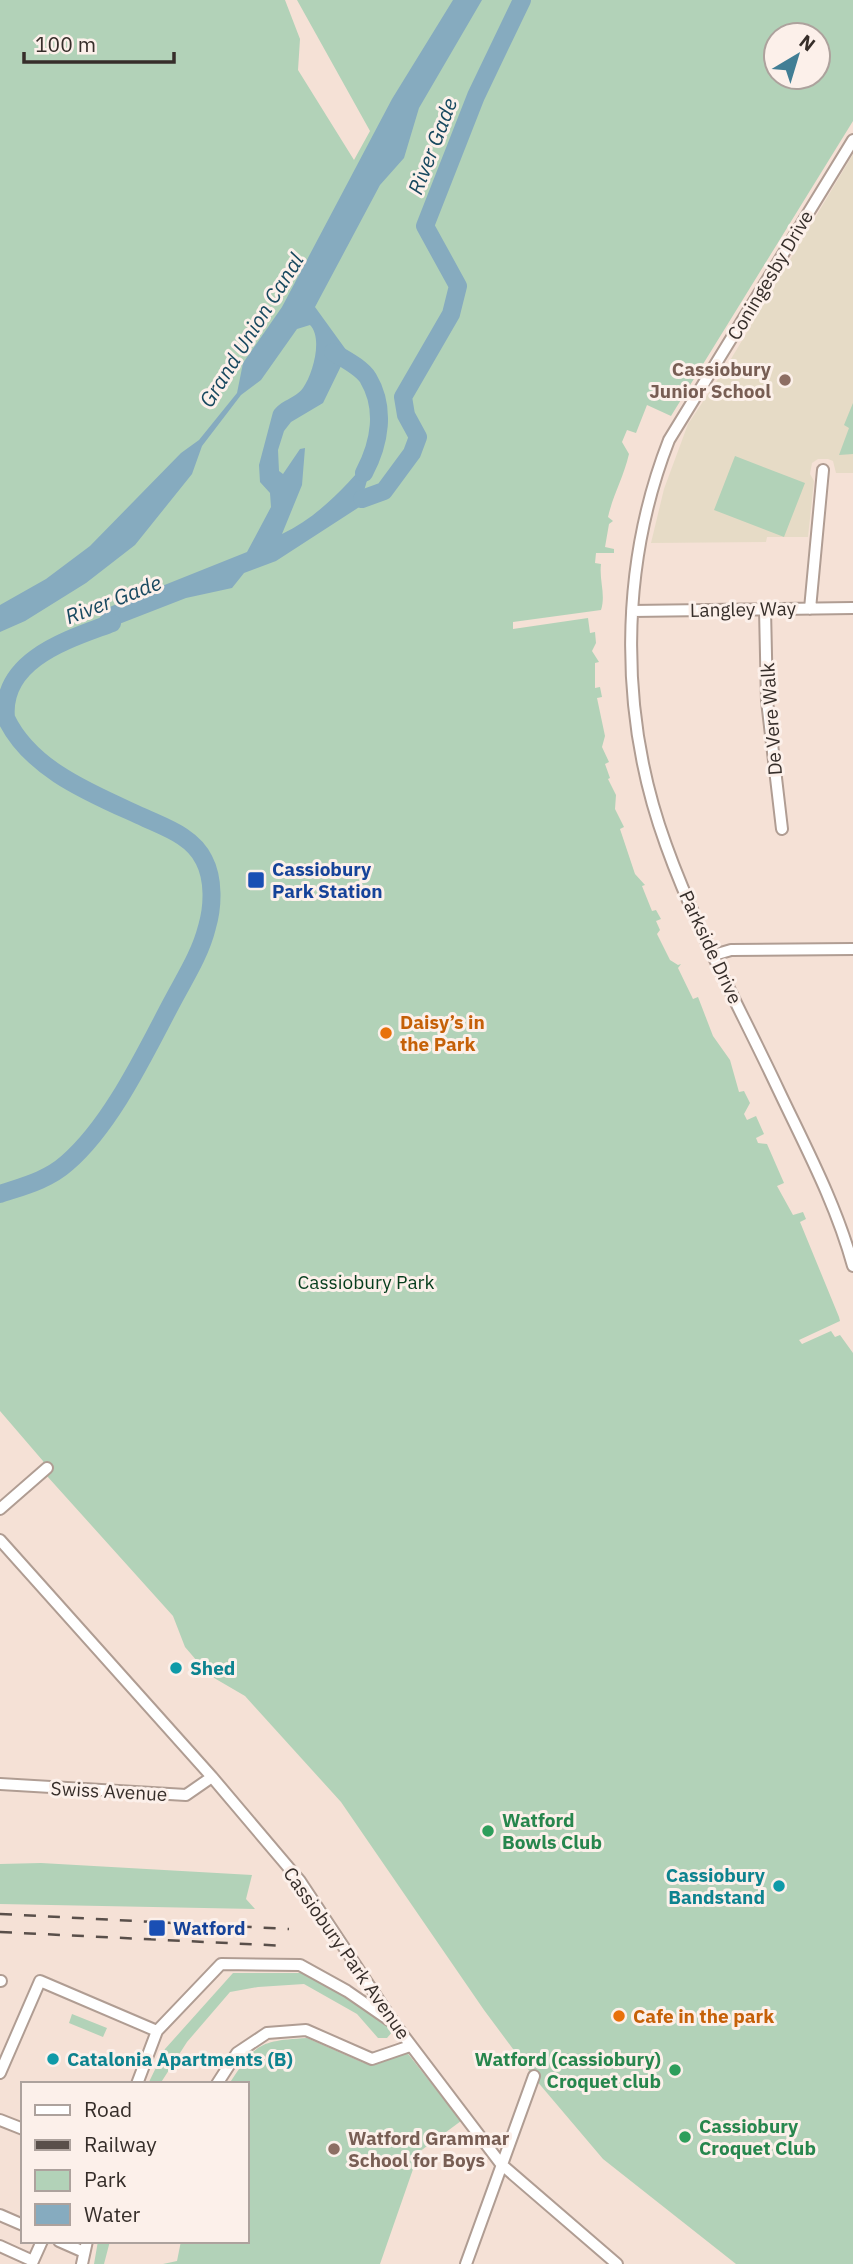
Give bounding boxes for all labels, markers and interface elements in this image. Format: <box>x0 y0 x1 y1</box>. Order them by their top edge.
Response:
scale bar <box>24 21 175 65</box>
north arrow <box>762 21 832 91</box>
text: N <box>795 29 820 56</box>
text: 100 m <box>35 30 96 58</box>
water label: River Gade <box>401 94 463 198</box>
street label: Coningesby Drive <box>722 206 818 344</box>
water label: Grand Union Canal <box>192 247 310 412</box>
place label: Cassiobury Junior School <box>649 357 772 403</box>
marker: Cassiobury Junior School <box>777 372 793 388</box>
water label: River Gade <box>61 568 165 630</box>
street label: Langley Way <box>690 596 797 622</box>
street label: De Vere Walk <box>755 662 787 776</box>
place label: Cassiobury Park Station <box>272 857 383 903</box>
marker: Cassiobury Park Station <box>246 870 266 890</box>
street label: Parkside Drive <box>674 887 748 1007</box>
place label: Daisy’s in the Park <box>400 1010 485 1056</box>
marker: Daisy’s in the Park <box>378 1025 394 1041</box>
park label: Cassiobury Park <box>297 1270 435 1294</box>
place label: Shed <box>190 1656 235 1680</box>
marker: Shed <box>168 1660 184 1676</box>
street label: Swiss Avenue <box>50 1776 168 1806</box>
place label: Watford Bowls Club <box>502 1808 602 1854</box>
marker: Watford Bowls Club <box>480 1823 496 1839</box>
street label: Cassiobury Park Avenue <box>278 1862 416 2044</box>
place label: Cassiobury Bandstand <box>666 1863 766 1909</box>
marker: Cassiobury Bandstand <box>771 1878 787 1894</box>
place label: Watford <box>173 1916 246 1940</box>
marker: Watford <box>147 1918 167 1938</box>
place label: Cafe in the park <box>633 2004 774 2028</box>
marker: Cafe in the park <box>611 2008 627 2024</box>
place label: Catalonia Apartments (B) <box>67 2047 293 2071</box>
place label: Watford (cassiobury) Croquet club <box>474 2047 661 2093</box>
marker: Catalonia Apartments (B) <box>45 2051 61 2067</box>
marker: Watford (cassiobury) Croquet club <box>667 2062 683 2078</box>
legend <box>21 2082 248 2243</box>
text: Road <box>84 2095 132 2123</box>
place label: Cassiobury Croquet Club <box>699 2114 816 2160</box>
place label: Watford Grammar School for Boys <box>348 2126 510 2172</box>
marker: Cassiobury Croquet Club <box>677 2129 693 2145</box>
text: Railway <box>84 2130 157 2158</box>
marker: Watford Grammar School for Boys <box>326 2141 342 2157</box>
text: Park <box>84 2165 127 2193</box>
text: Water <box>84 2200 141 2228</box>

